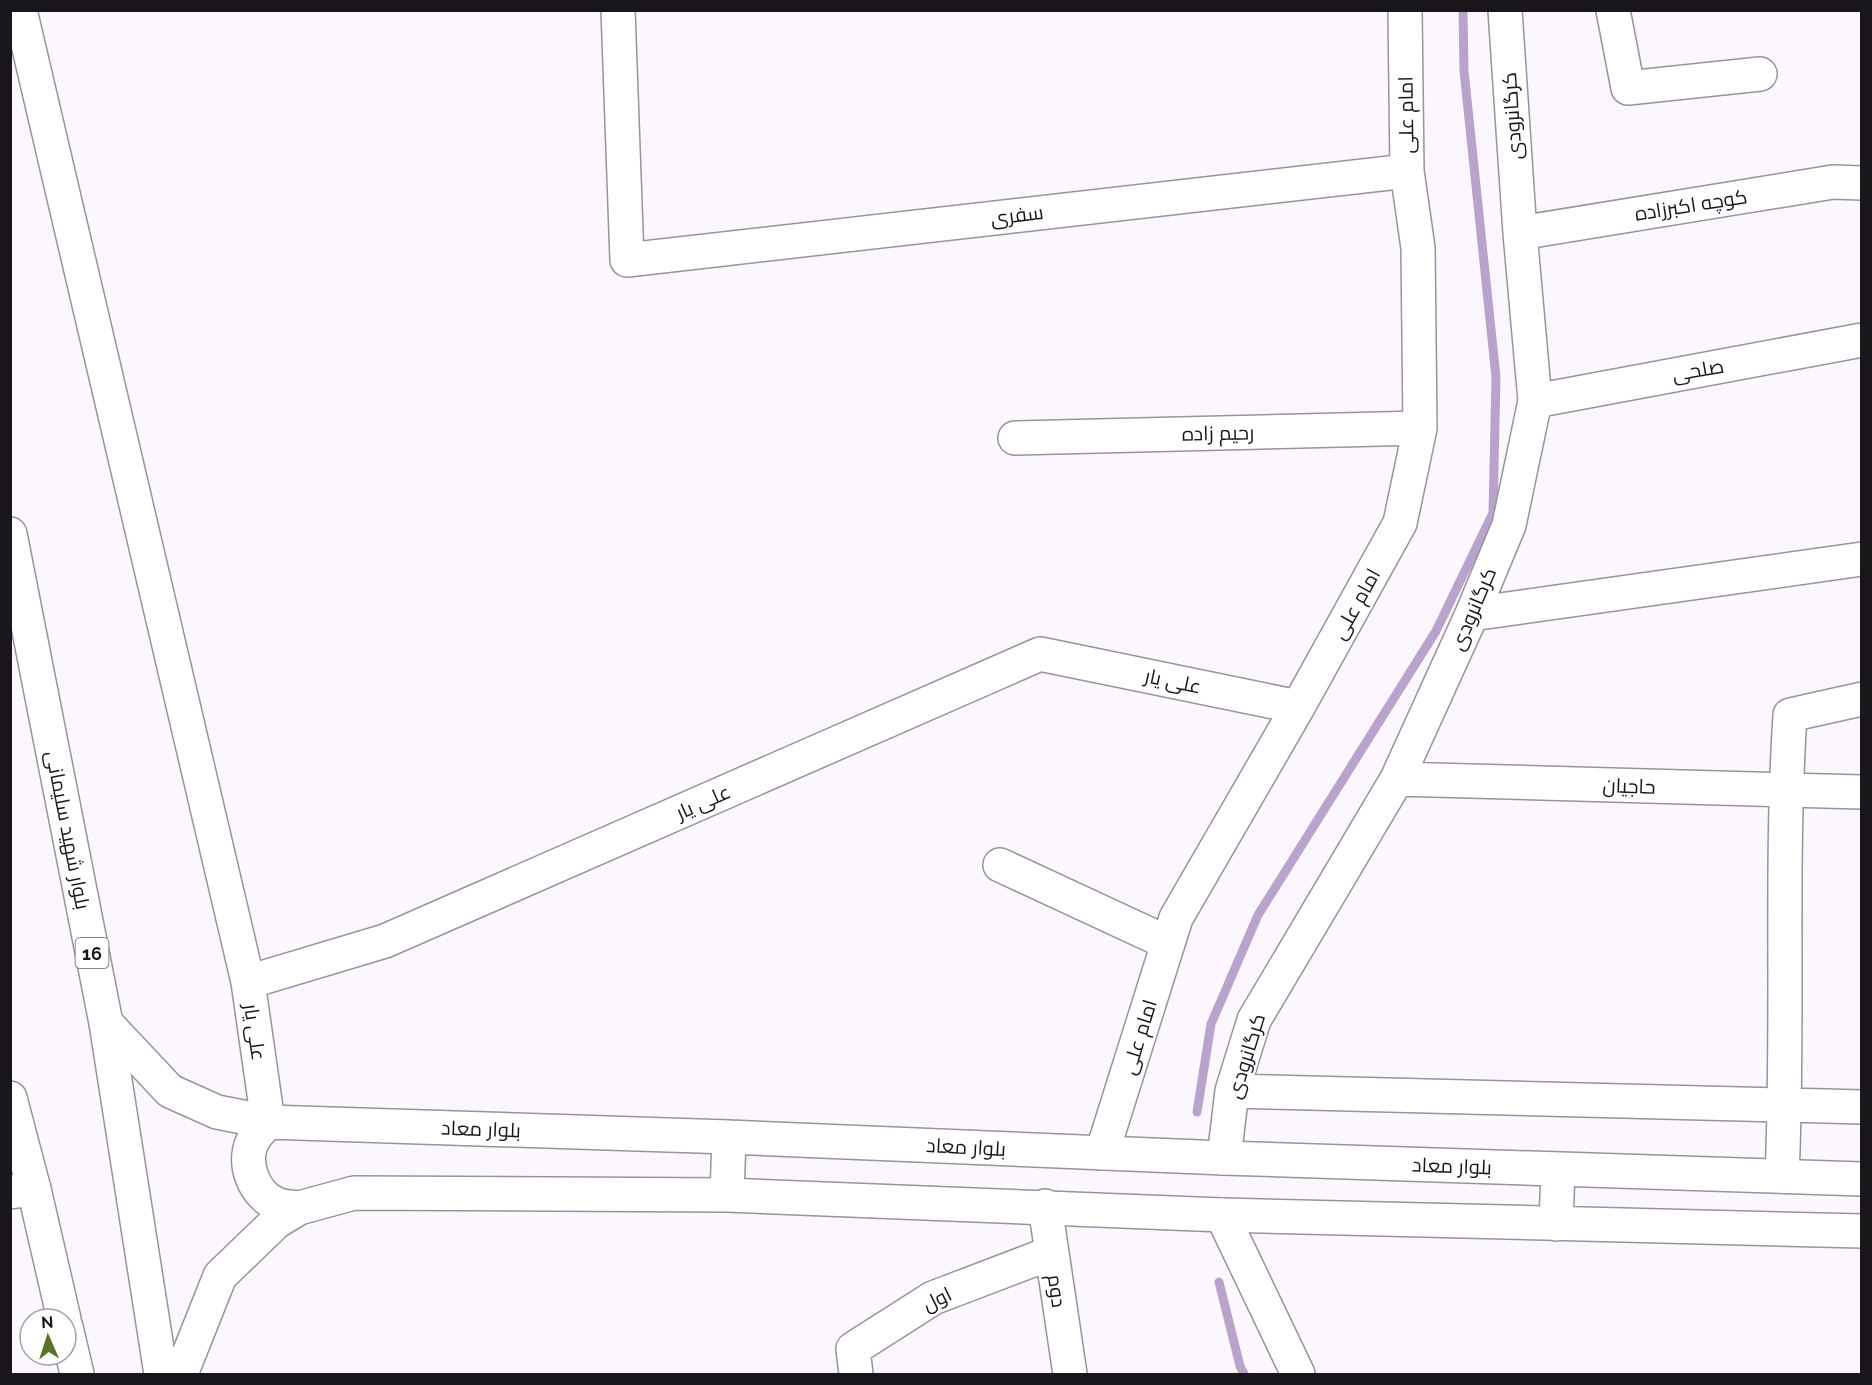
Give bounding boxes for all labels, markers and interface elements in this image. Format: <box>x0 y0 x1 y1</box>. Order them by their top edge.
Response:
street label: کرگانرودی <box>1497 71 1528 161</box>
street label: امام علی <box>1393 76 1421 154</box>
street label: کوچه اکبرزاده <box>1633 184 1749 227</box>
street label: سفری <box>989 200 1045 231</box>
street label: صلحی <box>1670 354 1726 387</box>
street label: رحیم زاده <box>1182 420 1254 448</box>
street label: امام علی <box>1327 564 1387 645</box>
street label: کرگانرودی <box>1445 564 1502 654</box>
street label: علی یار <box>1141 663 1204 700</box>
street label: بلوار شهید سلیمانی <box>40 749 95 912</box>
street label: حاجیان <box>1602 773 1656 800</box>
street label: علی یار <box>671 779 734 826</box>
road number: 16 <box>76 938 109 968</box>
street label: امام علی <box>1116 996 1164 1078</box>
street label: علی یار <box>238 1001 271 1062</box>
street label: کرگانرودی <box>1222 1011 1271 1102</box>
street label: بلوار معاد <box>441 1116 521 1142</box>
street label: بلوار معاد <box>925 1133 1007 1161</box>
street label: بلوار معاد <box>1412 1153 1492 1179</box>
street label: دوم <box>1041 1273 1071 1309</box>
street label: اول <box>918 1282 956 1317</box>
north arrow <box>18 1307 78 1367</box>
text: N <box>41 1313 54 1332</box>

